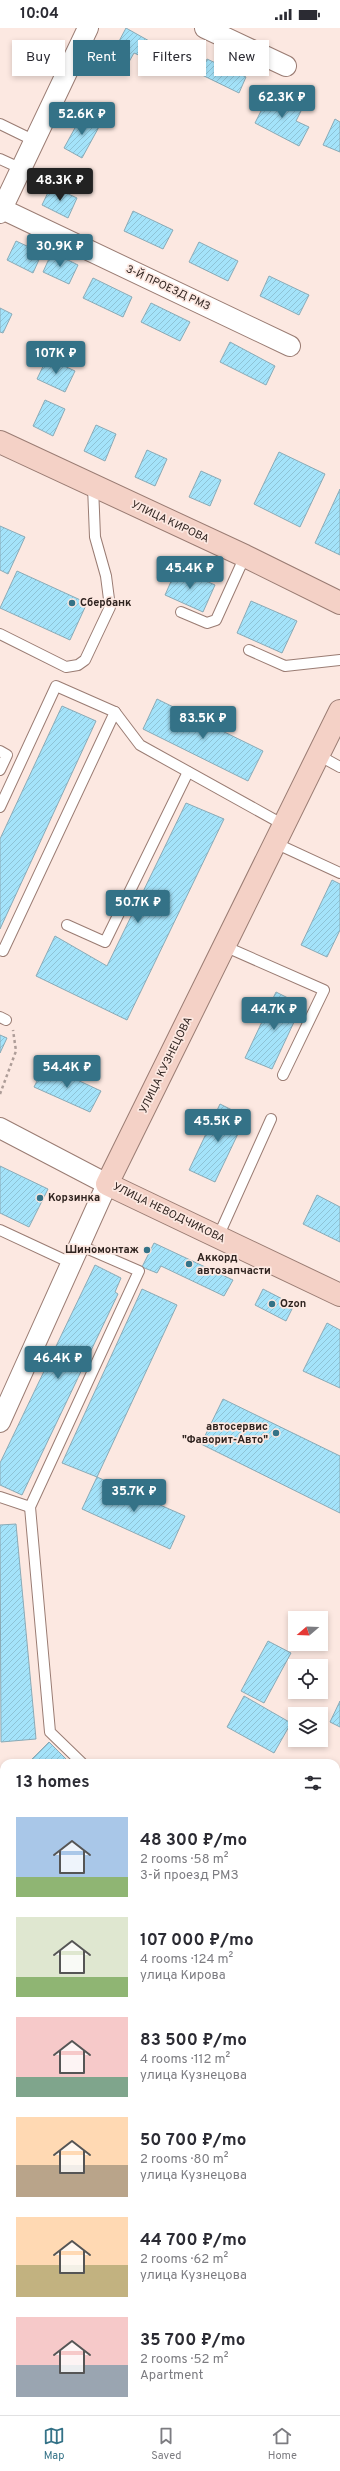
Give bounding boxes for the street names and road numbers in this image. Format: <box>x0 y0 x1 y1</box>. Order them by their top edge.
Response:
street label: 3-Й ПРОЕЗД РМЗ <box>123 261 213 314</box>
street label: УЛИЦА КИРОВА <box>129 498 211 546</box>
street label: УЛИЦА КУЗНЕЦОВА <box>136 1014 196 1116</box>
street label: УЛИЦА НЕВОДЧИКОВА <box>111 1180 227 1246</box>

